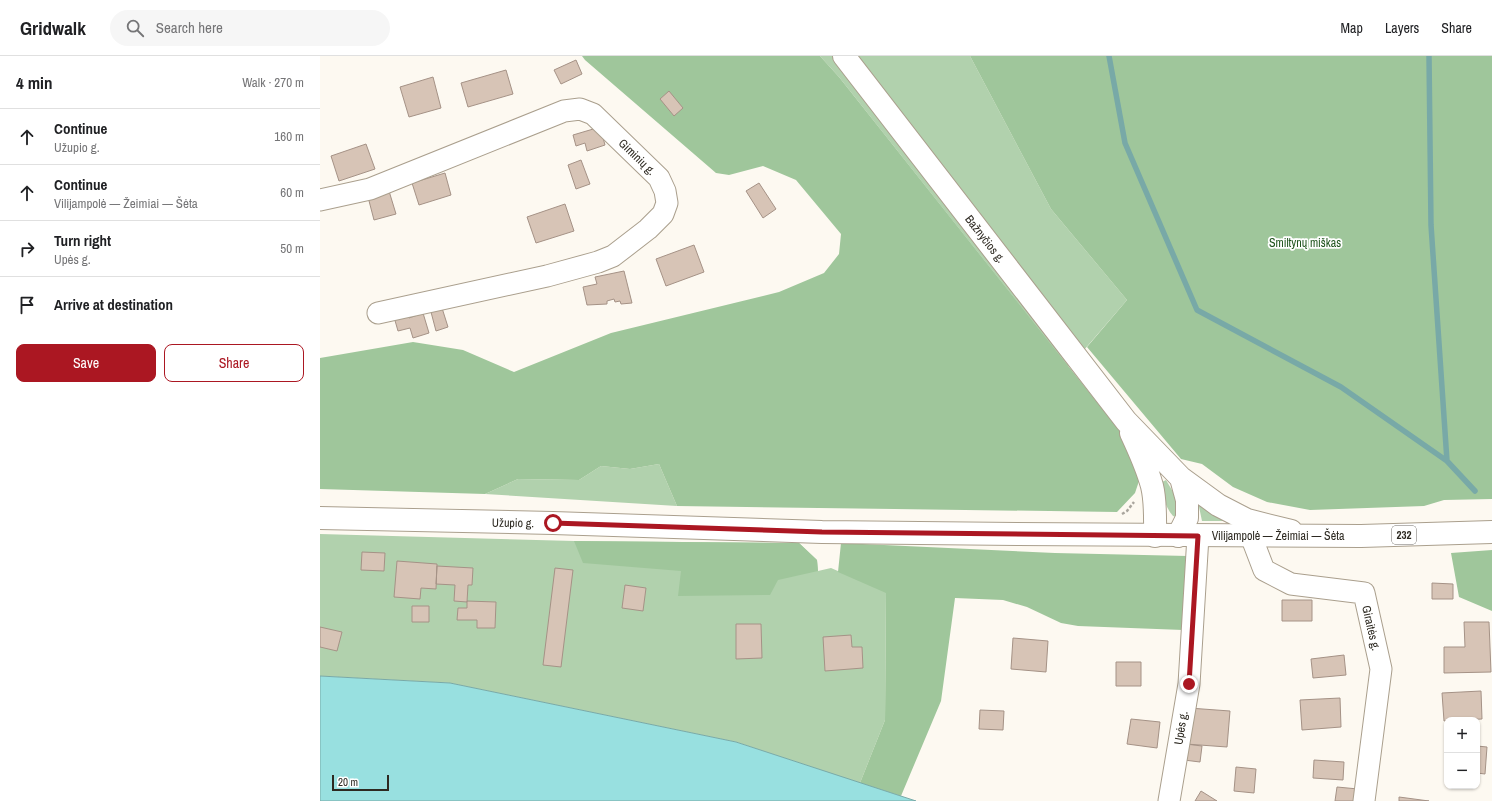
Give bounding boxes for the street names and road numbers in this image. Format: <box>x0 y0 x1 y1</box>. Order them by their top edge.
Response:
street label: Giminių g. <box>615 135 659 179</box>
street label: Bažnyčios g. <box>961 212 1009 266</box>
street label: Užupio g. <box>492 515 534 531</box>
road number: 232 <box>1392 526 1416 544</box>
street label: Vilijampolė — Žeimiai — Šėta <box>1212 528 1345 544</box>
street label: Giraitės g. <box>1358 604 1384 652</box>
street label: Upės g. <box>1170 710 1192 746</box>

